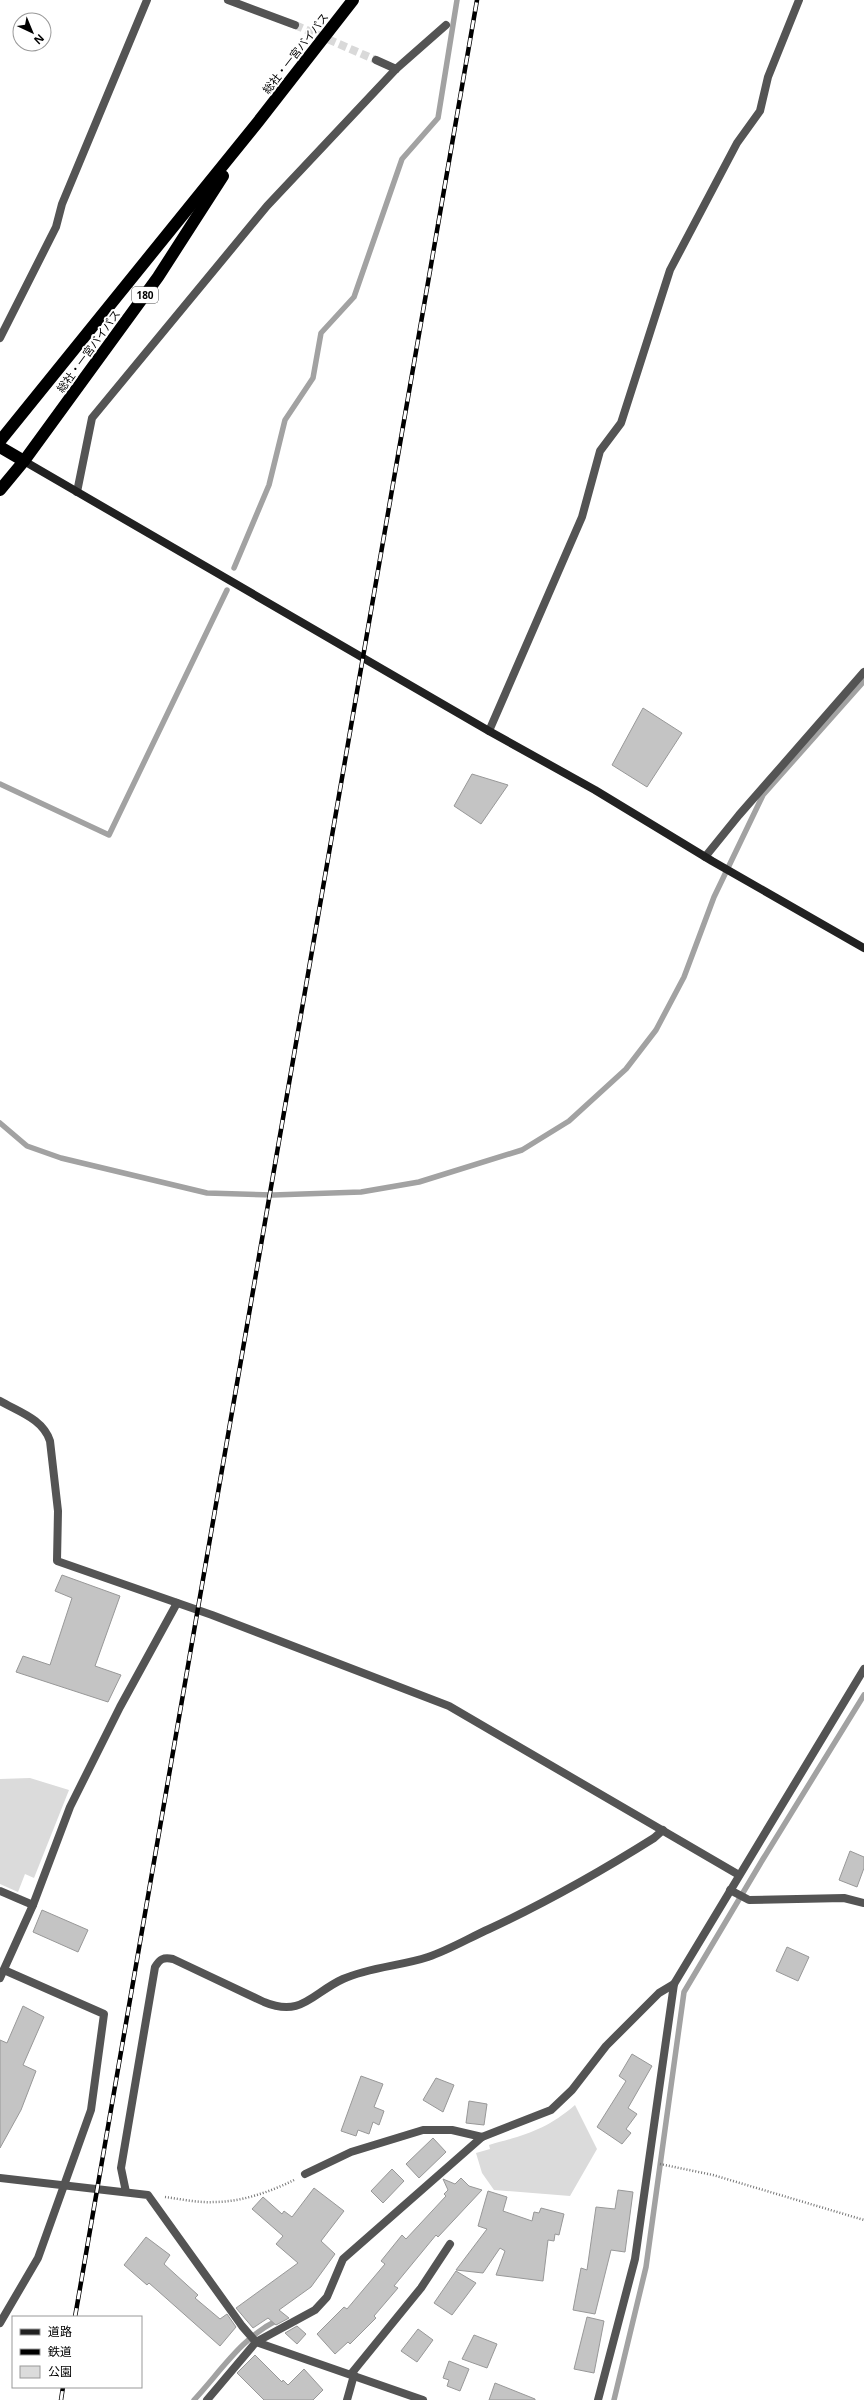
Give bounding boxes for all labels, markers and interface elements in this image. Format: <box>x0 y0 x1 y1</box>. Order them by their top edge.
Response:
street label: 総社・一宮バイパス <box>259 9 331 97</box>
north arrow <box>12 12 52 52</box>
text: N <box>31 31 48 48</box>
road number: 180 <box>132 287 158 303</box>
street label: 総社・一宮バイパス <box>53 307 123 395</box>
legend <box>12 2316 142 2388</box>
text: 道路 <box>48 2323 72 2340</box>
text: 鉄道 <box>48 2343 72 2360</box>
text: 公園 <box>48 2363 72 2380</box>

